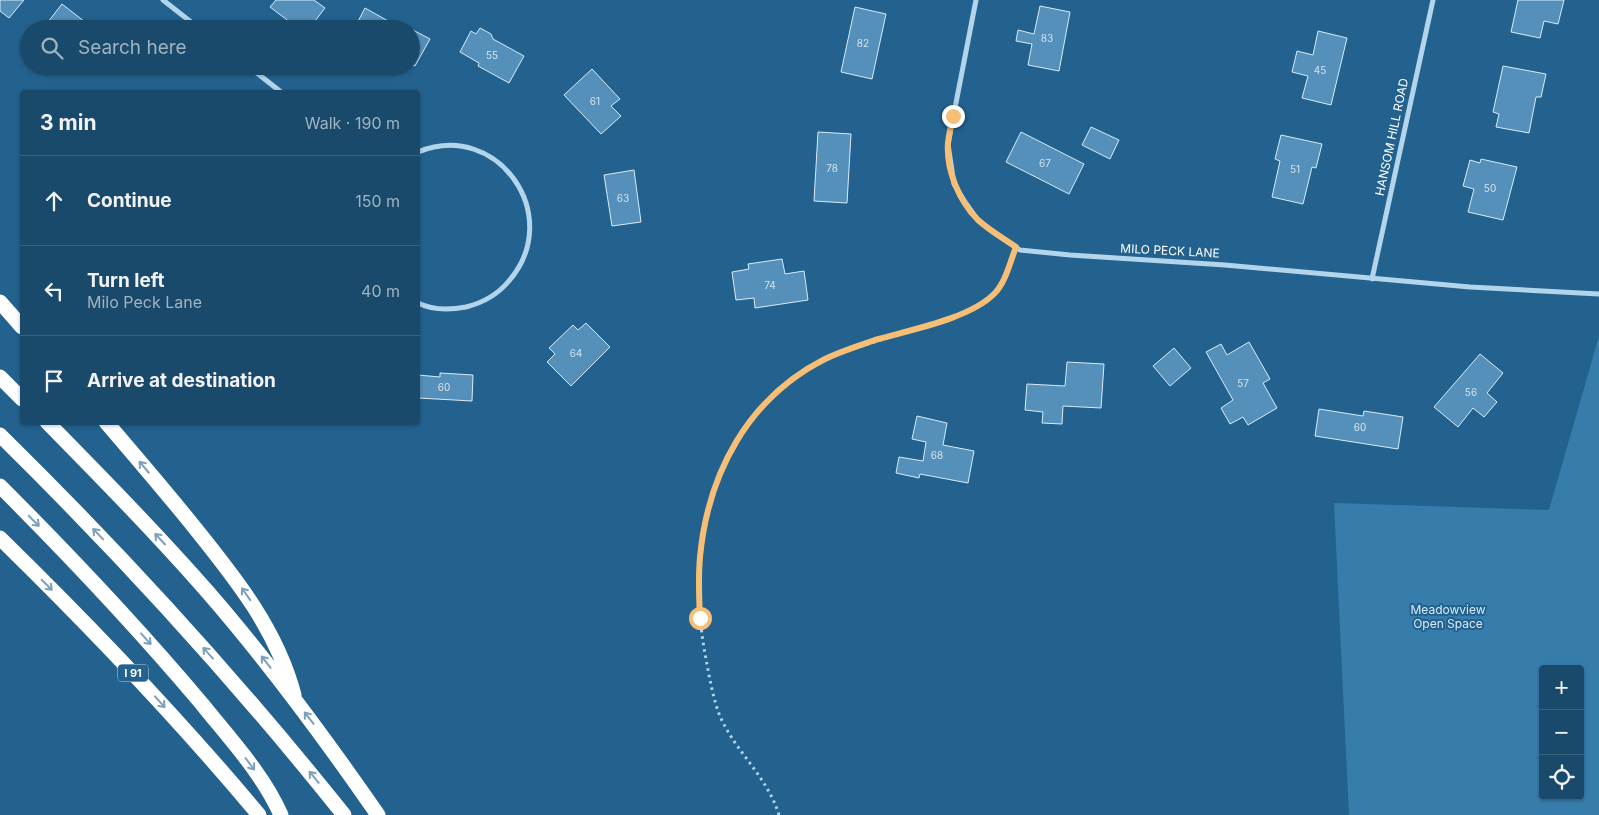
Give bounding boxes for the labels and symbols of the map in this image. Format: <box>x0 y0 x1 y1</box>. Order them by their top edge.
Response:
house number: 83 <box>1041 32 1053 44</box>
house number: 82 <box>857 37 869 49</box>
house number: 55 <box>486 49 498 61</box>
house number: 45 <box>1314 64 1326 76</box>
street label: HANSOM HILL ROAD <box>1372 77 1411 197</box>
house number: 61 <box>590 95 600 107</box>
route end <box>942 105 965 128</box>
house number: 67 <box>1039 157 1051 169</box>
house number: 78 <box>826 162 838 174</box>
house number: 51 <box>1290 163 1300 175</box>
house number: 50 <box>1484 182 1496 194</box>
house number: 63 <box>617 192 629 204</box>
street label: MILO PECK LANE <box>1120 240 1220 261</box>
house number: 74 <box>764 279 776 291</box>
house number: 64 <box>570 347 582 359</box>
house number: 57 <box>1237 377 1249 389</box>
house number: 60 <box>438 381 450 393</box>
house number: 56 <box>1465 386 1477 398</box>
house number: 60 <box>1354 421 1366 433</box>
house number: 68 <box>931 449 943 461</box>
one-way arrow <box>139 461 150 474</box>
one-way arrow <box>28 515 41 527</box>
one-way arrow <box>92 528 104 540</box>
one-way arrow <box>154 532 166 545</box>
one-way arrow <box>41 578 53 590</box>
one-way arrow <box>241 587 251 601</box>
park label: Meadowview Open Space <box>1410 602 1486 631</box>
route start <box>689 607 712 630</box>
one-way arrow <box>140 633 151 646</box>
one-way arrow <box>203 647 214 660</box>
one-way arrow <box>260 656 271 669</box>
road number: I 91 <box>118 664 148 681</box>
one-way arrow <box>154 695 165 708</box>
one-way arrow <box>303 712 314 725</box>
one-way arrow <box>244 757 255 770</box>
one-way arrow <box>308 771 319 784</box>

